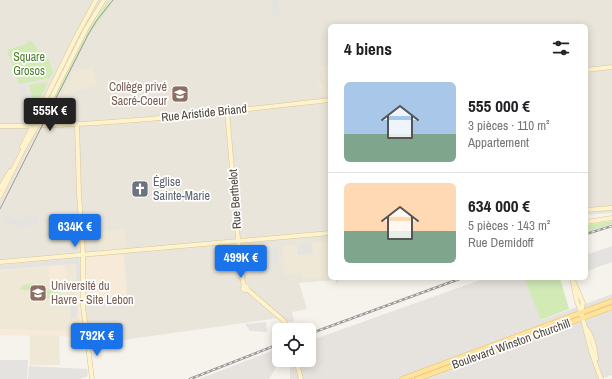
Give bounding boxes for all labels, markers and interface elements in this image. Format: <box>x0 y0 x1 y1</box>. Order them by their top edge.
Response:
text: 4 biens <box>344 37 392 60</box>
icon: filters <box>550 37 572 59</box>
park label: Square Grosos <box>13 49 45 79</box>
place label: Collège privé Sacré-Coeur <box>109 79 168 109</box>
school or university icon: Collège privé Sacré-Coeur <box>170 84 190 104</box>
text: 555 000 € <box>468 94 530 117</box>
pin: 555K € <box>17 98 83 132</box>
icon: home <box>376 98 424 146</box>
street label: Rue Aristide Briand <box>160 101 248 125</box>
text: 555K € <box>33 102 67 119</box>
text: 3 pièces · 110 m² <box>468 117 550 134</box>
text: Appartement <box>468 134 529 151</box>
street label: Rue Berthelot <box>225 168 245 230</box>
place label: Église Sainte-Marie <box>153 174 210 204</box>
church icon: Église Sainte-Marie <box>130 179 150 199</box>
text: 634 000 € <box>468 194 530 217</box>
icon: home <box>376 199 424 247</box>
pin: 634K € <box>42 214 108 248</box>
text: 5 pièces · 143 m² <box>468 217 550 234</box>
text: 634K € <box>58 218 92 235</box>
text: Rue Demidoff <box>468 234 534 251</box>
pin: 499K € <box>208 245 274 279</box>
text: 499K € <box>224 249 258 266</box>
place label: Université du Havre - Site Lebon <box>51 278 134 308</box>
school or university icon: Université du Havre - Site Lebon <box>28 283 48 303</box>
street label: Boulevard Winston Churchill <box>450 315 572 373</box>
pin: 792K € <box>64 323 130 357</box>
map controls <box>272 323 316 367</box>
button: locate <box>272 323 316 367</box>
text: 792K € <box>80 327 114 344</box>

